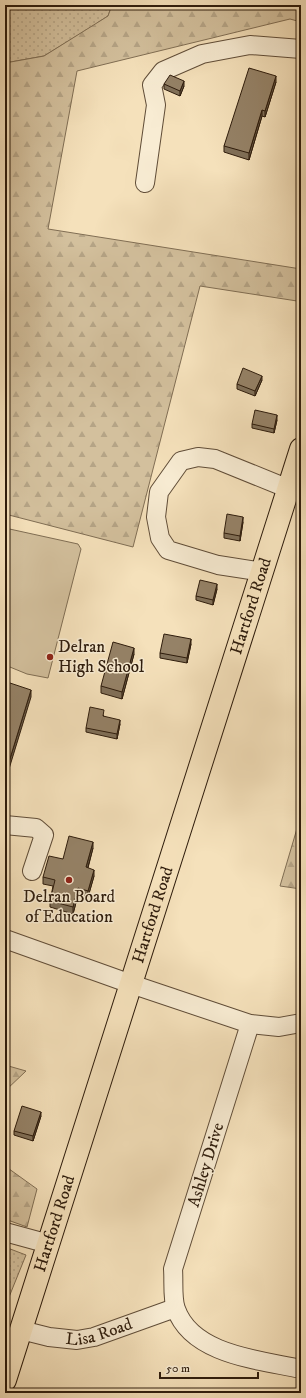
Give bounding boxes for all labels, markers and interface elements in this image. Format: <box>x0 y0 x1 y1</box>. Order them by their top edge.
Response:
street label: Hartford Road <box>225 554 277 657</box>
place label: Delran High School <box>58 636 144 678</box>
marker: Delran High School <box>45 652 55 662</box>
street label: Hartford Road <box>127 863 179 966</box>
marker: Delran Board of Education <box>64 875 74 885</box>
place label: Delran Board of Education <box>23 886 115 928</box>
street label: Ashley Drive <box>183 1120 229 1210</box>
street label: Hartford Road <box>29 1172 81 1275</box>
street label: Lisa Road <box>65 1313 136 1351</box>
scale bar <box>160 1354 258 1380</box>
text: 50 m <box>166 1361 190 1376</box>

